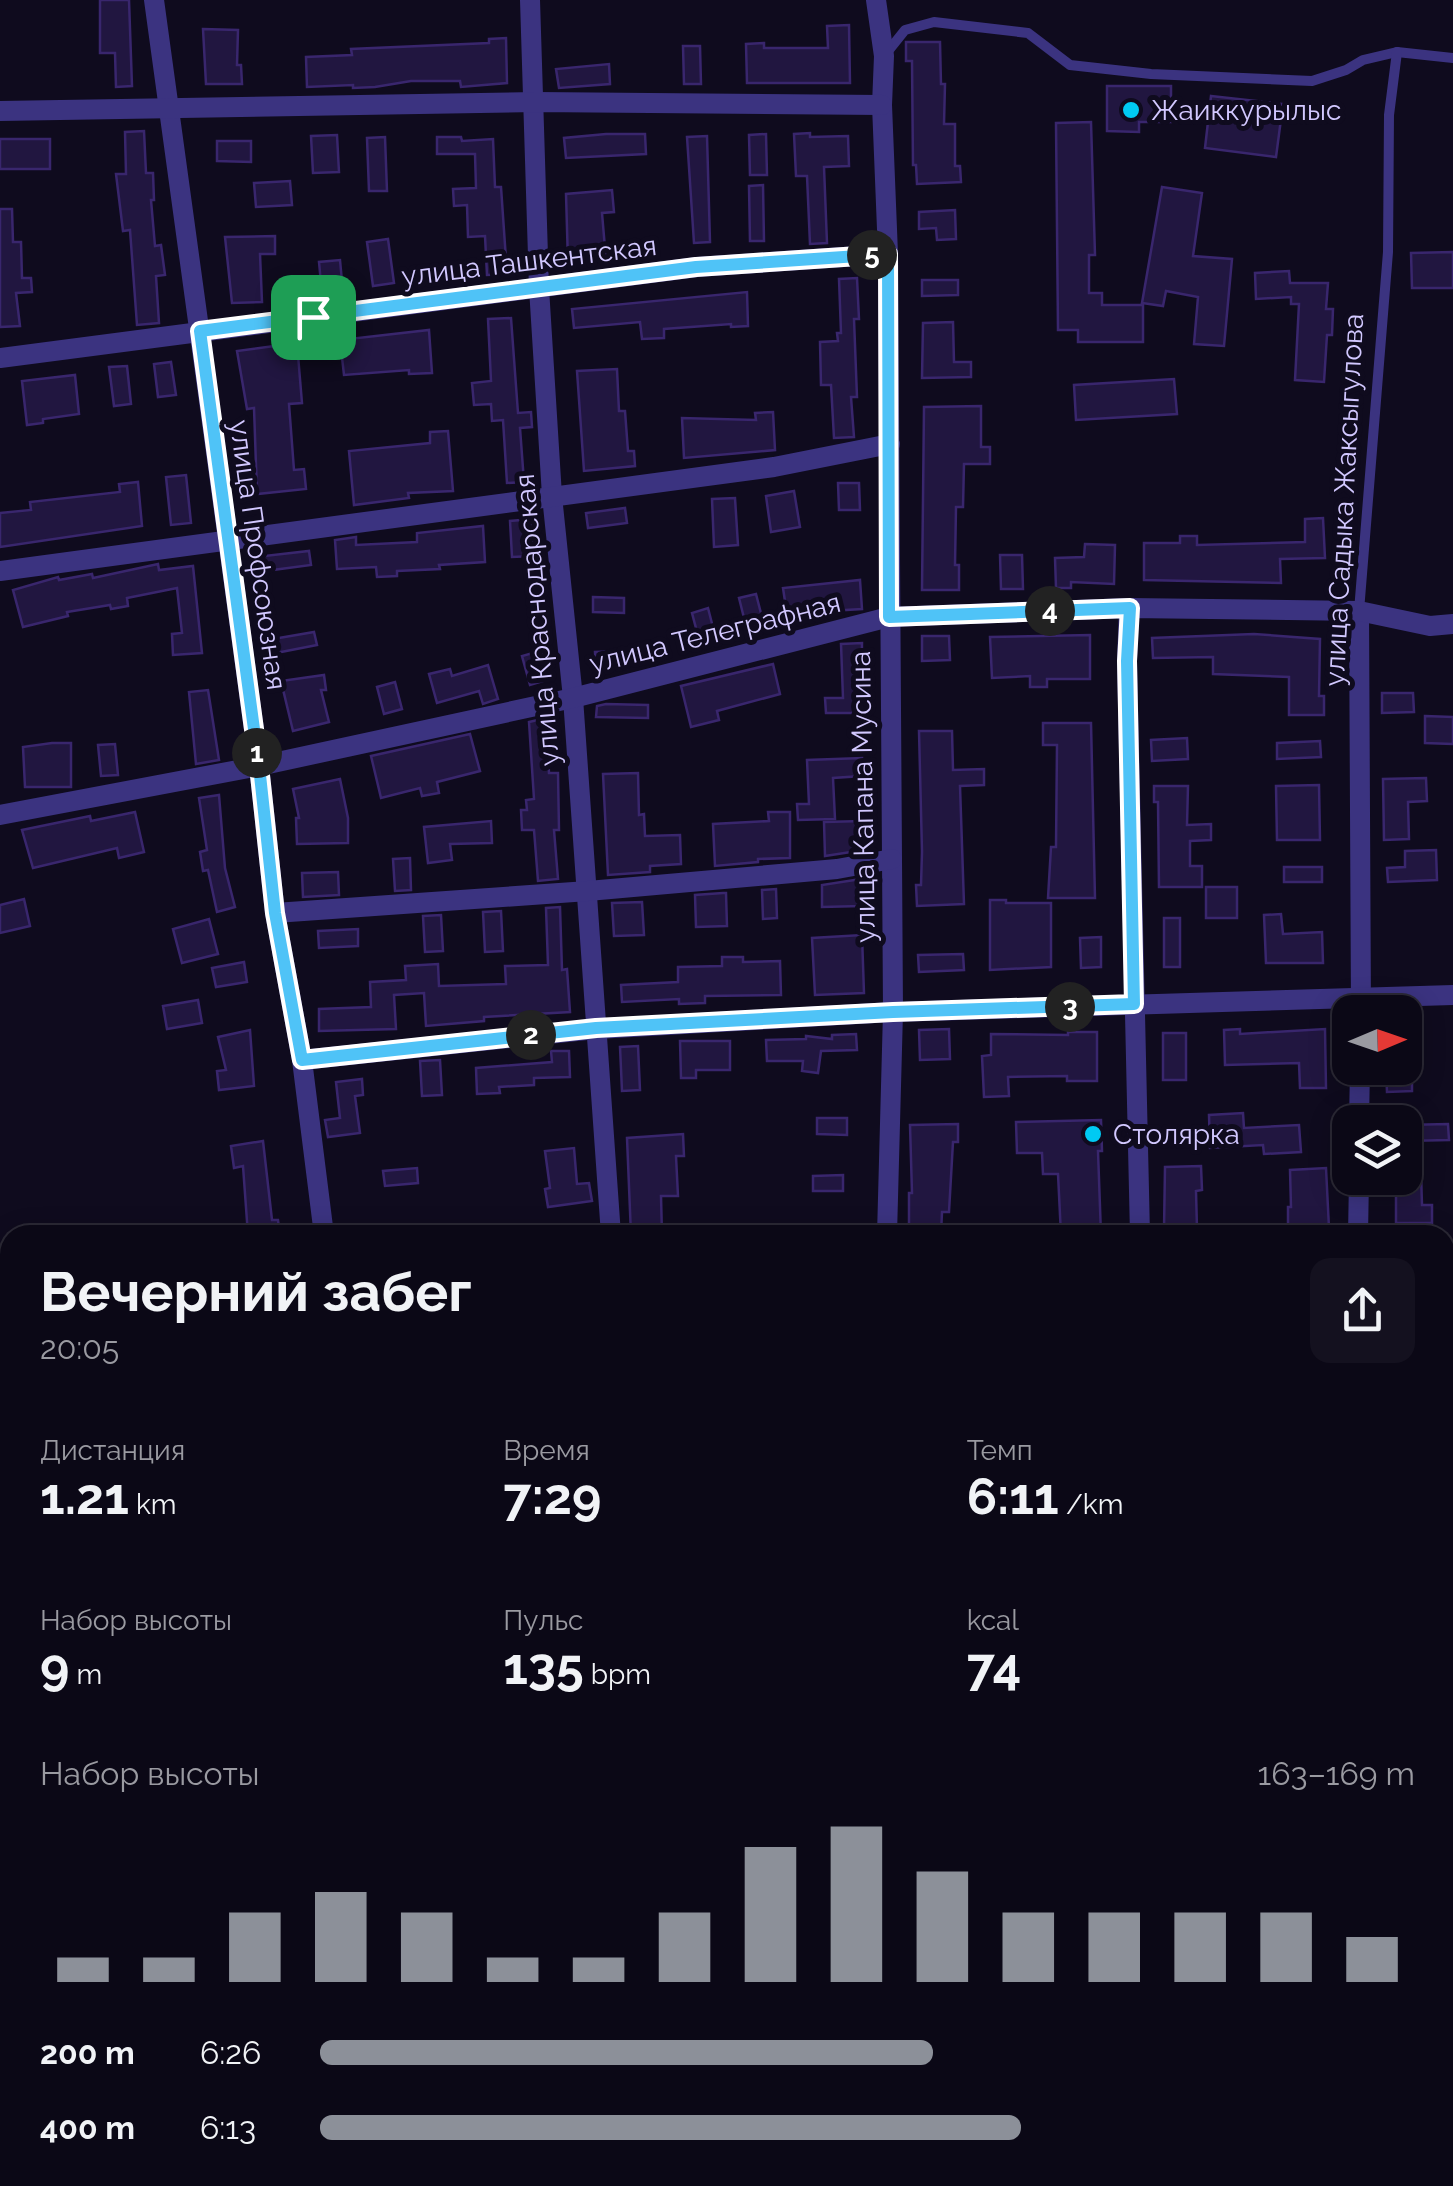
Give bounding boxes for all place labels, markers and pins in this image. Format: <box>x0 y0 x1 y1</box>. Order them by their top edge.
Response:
place label: Жаиккурылыс <box>1151 94 1341 127</box>
marker: Жаиккурылыс <box>1120 99 1142 121</box>
pin: 5 <box>847 230 897 280</box>
pin <box>271 275 356 360</box>
pin: 4 <box>1025 586 1075 636</box>
pin: 1 <box>232 728 282 778</box>
pin: 3 <box>1045 982 1095 1032</box>
pin: 2 <box>506 1010 556 1060</box>
place label: Столярка <box>1113 1118 1240 1151</box>
marker: Столярка <box>1082 1123 1104 1145</box>

